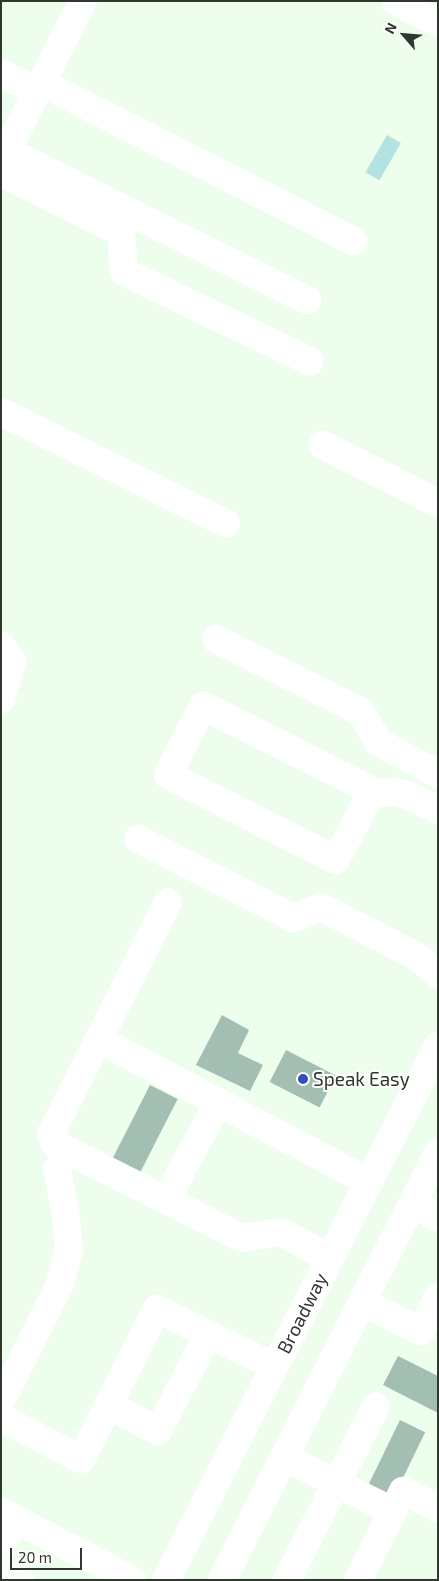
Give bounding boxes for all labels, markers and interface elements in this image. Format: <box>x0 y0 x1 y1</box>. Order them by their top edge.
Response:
north arrow <box>379 10 429 60</box>
text: N <box>380 20 400 36</box>
place label: Speak Easy <box>313 1068 410 1090</box>
marker: Speak Easy <box>297 1073 309 1085</box>
street label: Broadway <box>272 1269 332 1357</box>
scale bar <box>12 1538 85 1570</box>
text: 20 m <box>18 1548 52 1566</box>

